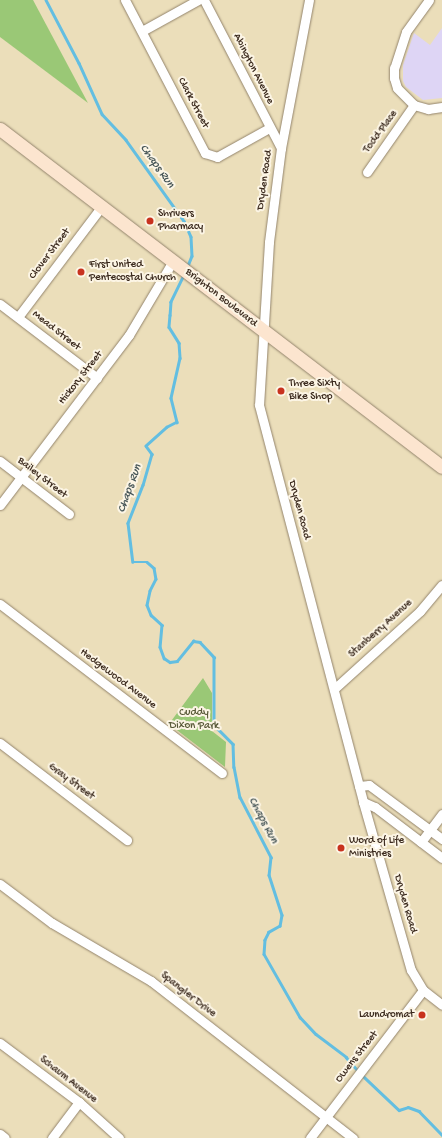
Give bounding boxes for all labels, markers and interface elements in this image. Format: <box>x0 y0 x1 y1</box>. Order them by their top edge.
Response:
street label: Abington Avenue <box>230 32 276 106</box>
street label: Clark Street <box>174 76 212 130</box>
street label: Todd Place <box>361 108 401 156</box>
water label: Chaps Run <box>135 142 177 192</box>
street label: Dryden Road <box>254 149 276 211</box>
place label: Shrivers Pharmacy <box>158 208 203 234</box>
marker: Shrivers Pharmacy <box>145 216 155 226</box>
street label: Clover Street <box>27 226 73 282</box>
place label: First United Pentecostal Church <box>89 259 176 285</box>
street label: Brighton Boulevard <box>182 266 260 330</box>
marker: First United Pentecostal Church <box>76 267 86 277</box>
street label: Mead Street <box>29 308 83 354</box>
street label: Hickory Street <box>56 349 106 407</box>
place label: Three Sixty Bike Shop <box>289 378 340 404</box>
marker: Three Sixty Bike Shop <box>276 386 286 396</box>
street label: Bailey Street <box>14 454 70 502</box>
water label: Chaps Run <box>116 463 146 515</box>
street label: Dryden Road <box>285 479 313 541</box>
street label: Stanberry Avenue <box>346 597 416 661</box>
street label: Hedgewood Avenue <box>77 646 159 712</box>
park label: Cuddy Dixon Park <box>169 707 219 733</box>
street label: Gray Street <box>45 760 97 804</box>
water label: Chaps Run <box>244 795 280 847</box>
place label: Word of Life Ministries <box>349 835 404 861</box>
marker: Word of Life Ministries <box>336 843 346 853</box>
street label: Dryden Road <box>390 873 420 935</box>
street label: Spangler Drive <box>158 969 218 1021</box>
place label: Laundromat <box>359 1008 414 1022</box>
marker: Laundromat <box>417 1010 427 1020</box>
street label: Owens Street <box>333 1028 381 1086</box>
street label: Schaum Avenue <box>37 1053 99 1107</box>

